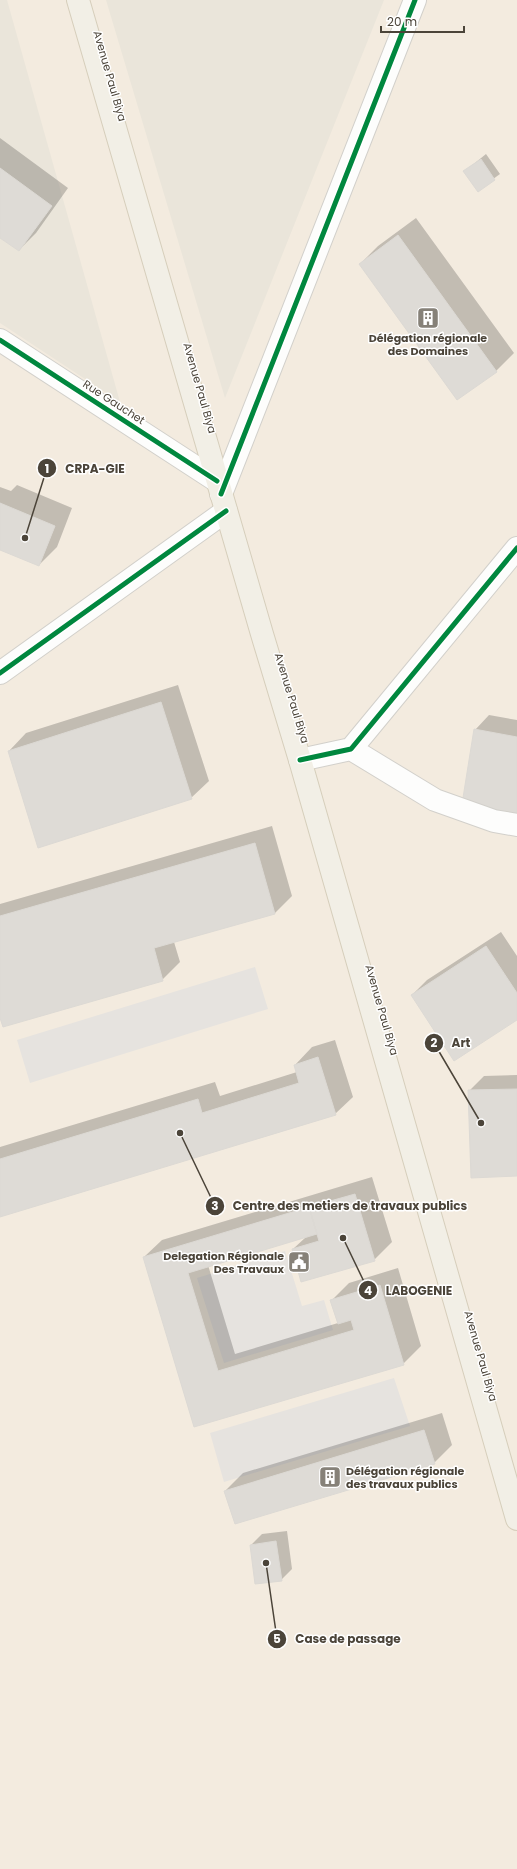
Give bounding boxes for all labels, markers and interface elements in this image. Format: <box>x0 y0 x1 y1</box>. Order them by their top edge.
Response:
scale bar <box>381 8 464 34</box>
text: 20 m <box>387 13 417 30</box>
street label: Avenue Paul Biya <box>89 29 131 123</box>
building icon: Délégation régionale des Domaines <box>415 305 441 331</box>
place label: Délégation régionale des Domaines <box>369 330 487 359</box>
street label: Avenue Paul Biya <box>179 341 221 435</box>
street label: Rue Gauchet <box>80 376 148 428</box>
callout: CRPA-GIE <box>37 456 132 480</box>
text: 1 <box>45 460 49 477</box>
text: CRPA-GIE <box>65 460 125 477</box>
street label: Avenue Paul Biya <box>271 651 313 745</box>
street label: Avenue Paul Biya <box>361 963 403 1057</box>
callout: Art <box>424 1031 479 1055</box>
text: 2 <box>431 1034 438 1051</box>
text: Art <box>452 1034 471 1051</box>
callout: Centre des metiers de travaux publics <box>205 1194 475 1218</box>
text: 3 <box>211 1197 219 1214</box>
text: Centre des metiers de travaux publics <box>233 1197 468 1214</box>
place label: Delegation Régionale Des Travaux <box>163 1248 285 1277</box>
public building icon: Delegation Régionale Des Travaux <box>286 1249 312 1275</box>
callout: LABOGENIE <box>358 1278 460 1302</box>
text: 4 <box>364 1282 372 1299</box>
text: LABOGENIE <box>386 1282 452 1299</box>
street label: Avenue Paul Biya <box>460 1309 502 1403</box>
place label: Délégation régionale des travaux publics <box>346 1463 465 1492</box>
building icon: Délégation régionale des travaux publics <box>317 1464 343 1490</box>
callout: Case de passage <box>267 1627 408 1651</box>
text: 5 <box>273 1630 281 1647</box>
text: Case de passage <box>295 1630 401 1647</box>

